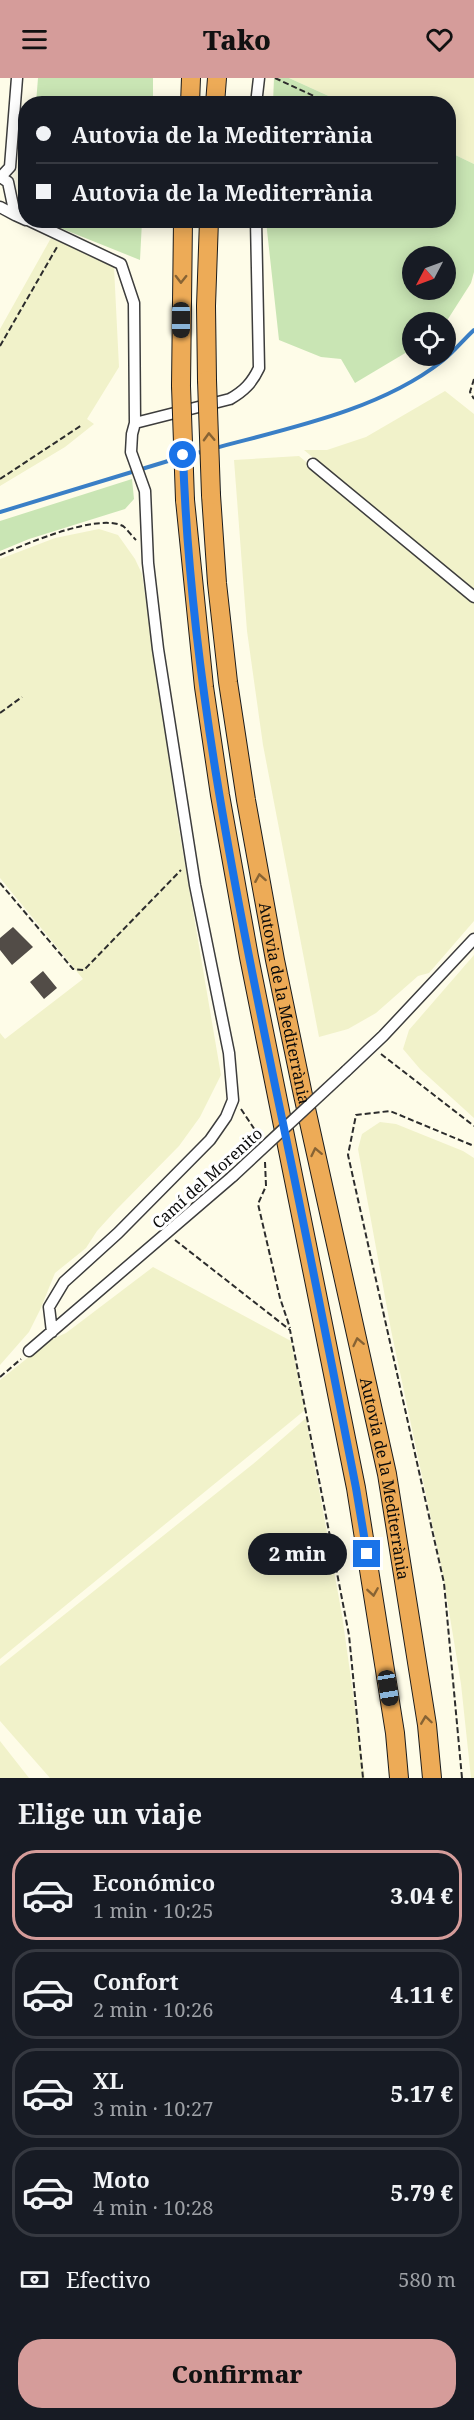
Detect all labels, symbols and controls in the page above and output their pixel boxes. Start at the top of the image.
text: Tako [203,21,271,58]
icon: menu [18,23,51,56]
icon: heart [423,23,456,56]
text: Autovia de la Mediterrània [72,119,373,149]
text: Autovia de la Mediterrània [72,177,373,207]
north arrow [402,246,456,300]
map controls [402,246,456,366]
one-way arrow [175,274,187,283]
car [172,302,190,338]
button: locate [402,312,456,366]
one-way arrow [203,433,216,442]
route start [169,441,196,468]
one-way arrow [254,874,267,884]
street label: Autovia de la Mediterrània [254,901,316,1106]
street label: Camí del Morenito [147,1123,267,1233]
one-way arrow [310,1147,323,1157]
one-way arrow [352,1337,365,1347]
street label: Autovia de la Mediterrània [355,1375,415,1581]
callout: 2 min [247,1533,346,1575]
text: 2 min [269,1540,326,1567]
route end [353,1540,380,1567]
one-way arrow [366,1587,378,1597]
car [376,1669,400,1707]
one-way arrow [421,1715,433,1724]
text: Elige un viaje [18,1795,202,1832]
text: Económico [93,1867,215,1897]
icon: car [21,1868,75,1922]
text: 3.04 € [391,1880,453,1910]
text: 1 min · 10:25 [93,1897,213,1924]
text: Confort [93,1966,179,1996]
icon: car [21,1967,75,2021]
text: 4.11 € [391,1979,453,2009]
text: 2 min · 10:26 [93,1996,213,2023]
text: XL [93,2065,124,2095]
icon: car [21,2066,75,2120]
text: 5.17 € [391,2078,453,2108]
text: 3 min · 10:27 [93,2095,213,2122]
text: Moto [93,2164,150,2194]
icon: car [21,2165,75,2219]
text: 5.79 € [391,2177,453,2207]
text: 4 min · 10:28 [93,2194,213,2221]
icon: cash [18,2263,51,2296]
text: Efectivo [66,2264,151,2294]
text: 580 m [398,2266,456,2293]
button: Confirmar [18,2339,456,2408]

